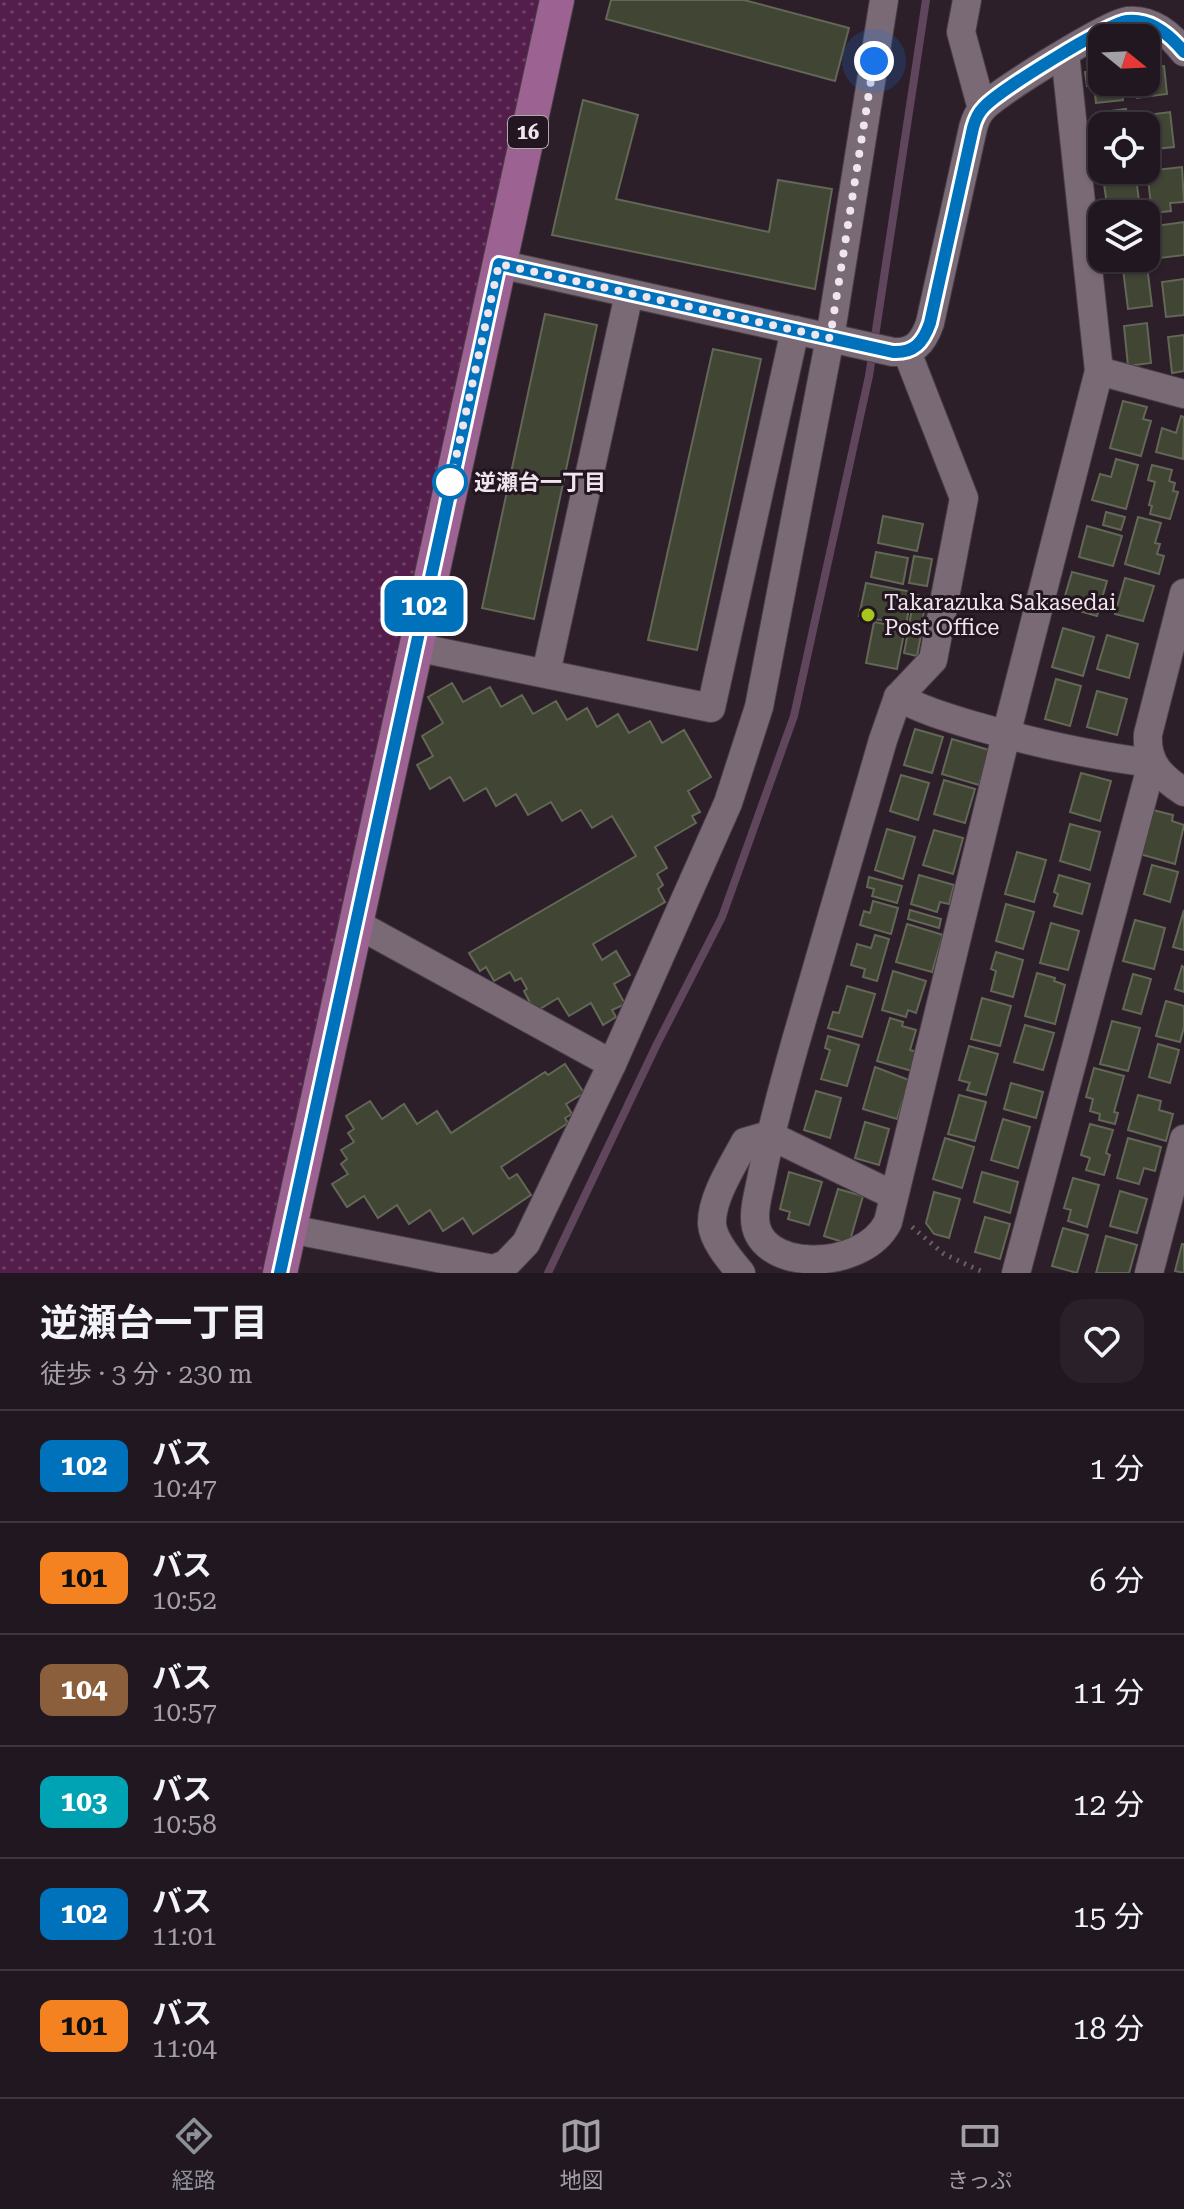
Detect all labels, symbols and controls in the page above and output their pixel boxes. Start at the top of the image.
north arrow [1088,24,1160,96]
map controls [1088,24,1160,272]
your location [854,41,894,81]
button: locate [1088,112,1160,184]
road number: 16 [508,116,548,148]
button: layers [1088,200,1160,272]
marker: 逆瀬台一丁目 [433,465,467,499]
place label: 逆瀬台一丁目 [474,470,606,495]
line badge: 102 [378,580,470,632]
text: 102 [400,589,448,622]
place label: Takarazuka Sakasedai Post Office [884,590,1116,640]
marker: Takarazuka Sakasedai Post Office [859,606,877,624]
button: heart [1060,1299,1144,1383]
text: 逆瀬台一丁目 [40,1301,268,1345]
text: 徒歩 · 3 分 · 230 m [40,1359,253,1389]
text: バス [152,1436,212,1471]
text: 102 [60,1449,108,1482]
text: 1 分 [1090,1451,1144,1486]
text: 10:47 [152,1473,217,1503]
text: バス [152,1548,212,1583]
text: 101 [60,1561,108,1594]
text: 6 分 [1090,1563,1144,1598]
text: 10:52 [152,1585,217,1615]
text: バス [152,1660,212,1695]
text: 104 [60,1673,108,1706]
text: 11 分 [1073,1675,1144,1710]
text: 10:57 [152,1697,217,1727]
text: バス [152,1772,212,1807]
text: 103 [60,1785,108,1818]
text: 12 分 [1073,1787,1144,1822]
text: 10:58 [152,1809,217,1839]
text: バス [152,1884,212,1919]
text: 102 [60,1897,108,1930]
text: 15 分 [1073,1899,1144,1934]
text: 11:01 [152,1921,217,1951]
text: バス [152,1996,212,2031]
text: 101 [60,2009,108,2042]
text: 18 分 [1073,2011,1144,2046]
text: 11:04 [152,2033,217,2063]
tab: 経路 [172,2114,216,2194]
tab: 地図 [559,2114,603,2194]
tab: きっぷ [947,2114,1012,2194]

